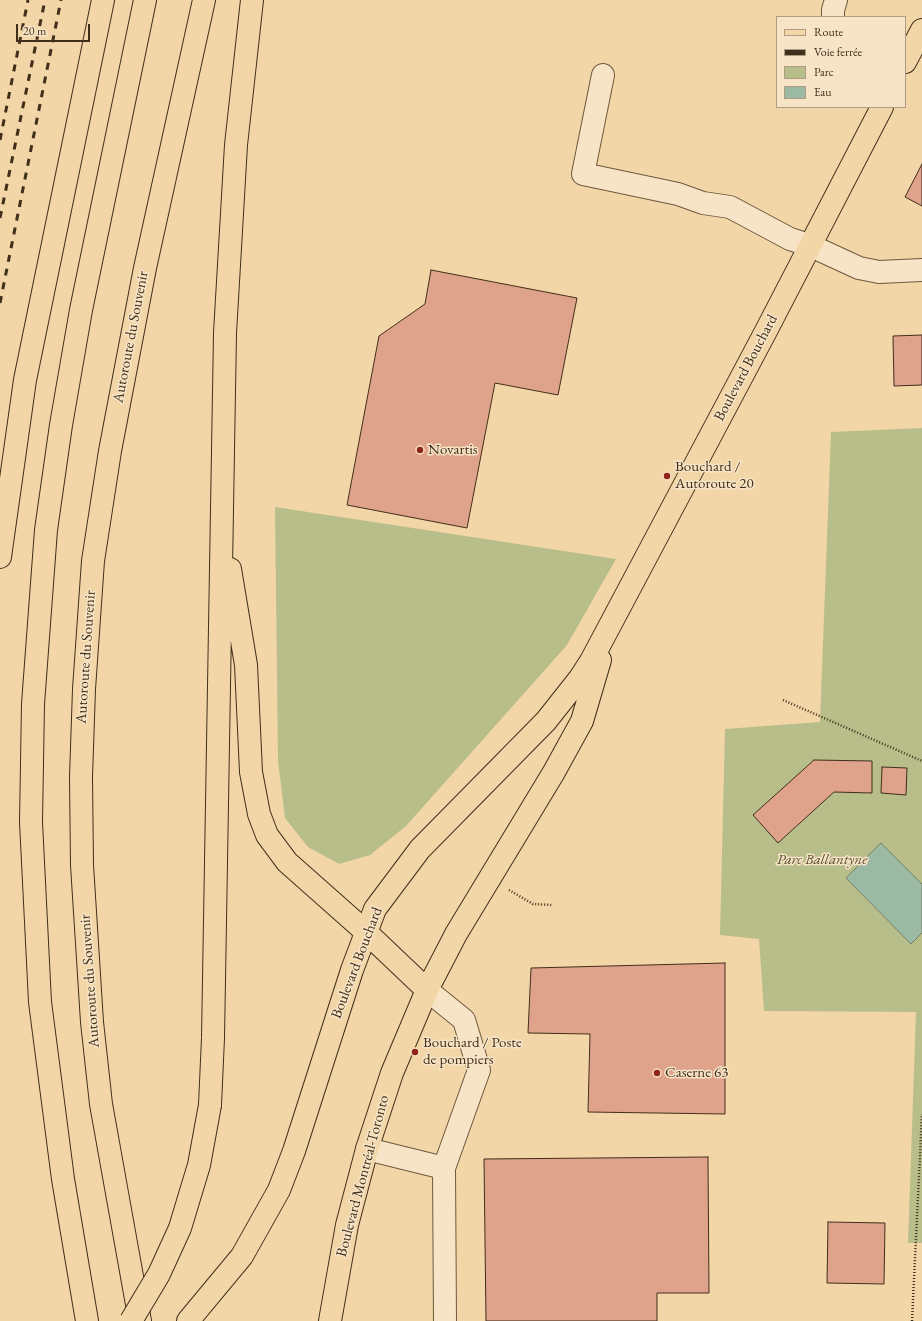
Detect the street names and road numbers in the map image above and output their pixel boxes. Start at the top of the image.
street label: Autoroute du Souvenir [109,270,153,404]
street label: Boulevard Bouchard [710,312,782,424]
street label: Autoroute du Souvenir [72,590,100,724]
street label: Boulevard Bouchard [327,905,387,1021]
street label: Autoroute du Souvenir [76,914,104,1048]
street label: Boulevard Montréal-Toronto [333,1093,393,1259]

